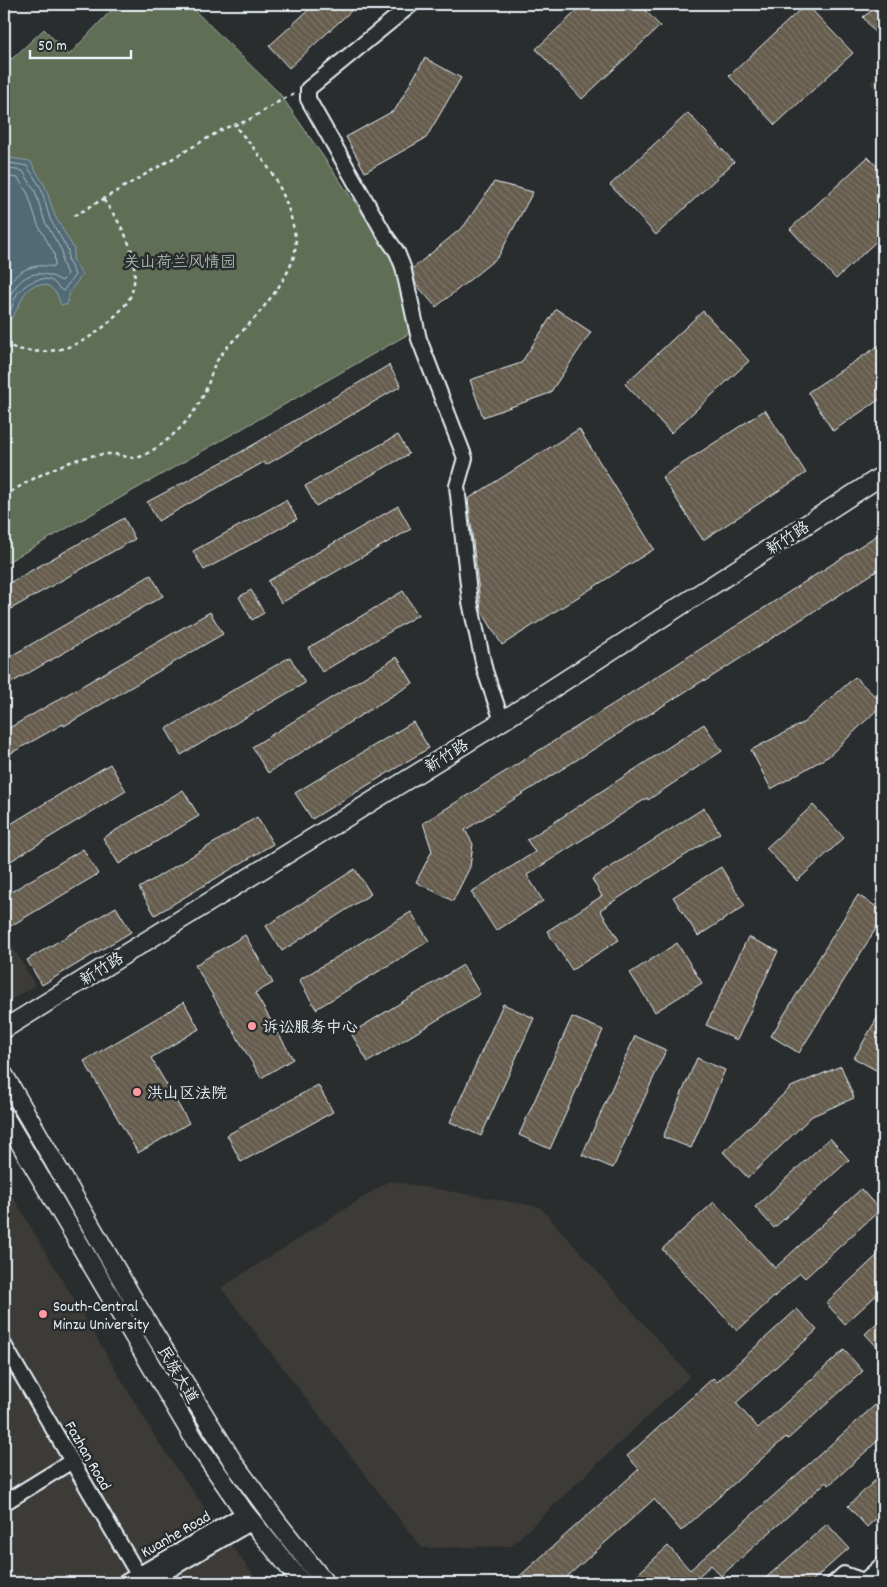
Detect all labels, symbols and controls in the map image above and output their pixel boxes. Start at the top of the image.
scale bar [30,28,131,60]
text: 50 m [38,36,67,58]
park label: 关山荷兰风情园 [124,252,236,275]
street label: 新竹路 [762,516,815,562]
street label: 新竹路 [421,735,474,780]
street label: 新竹路 [76,948,129,993]
place label: 诉讼服务中心 [262,1017,358,1040]
marker: 诉讼服务中心 [246,1020,258,1032]
place label: 洪山区法院 [147,1083,227,1106]
marker: 洪山区法院 [131,1086,143,1098]
place label: South-Central Minzu University [53,1296,150,1337]
marker: South-Central Minzu University [37,1308,49,1320]
street label: 民族大道 [151,1342,203,1409]
street label: Fazhan Road [58,1417,116,1495]
street label: Kuanhe Road [137,1506,215,1564]

